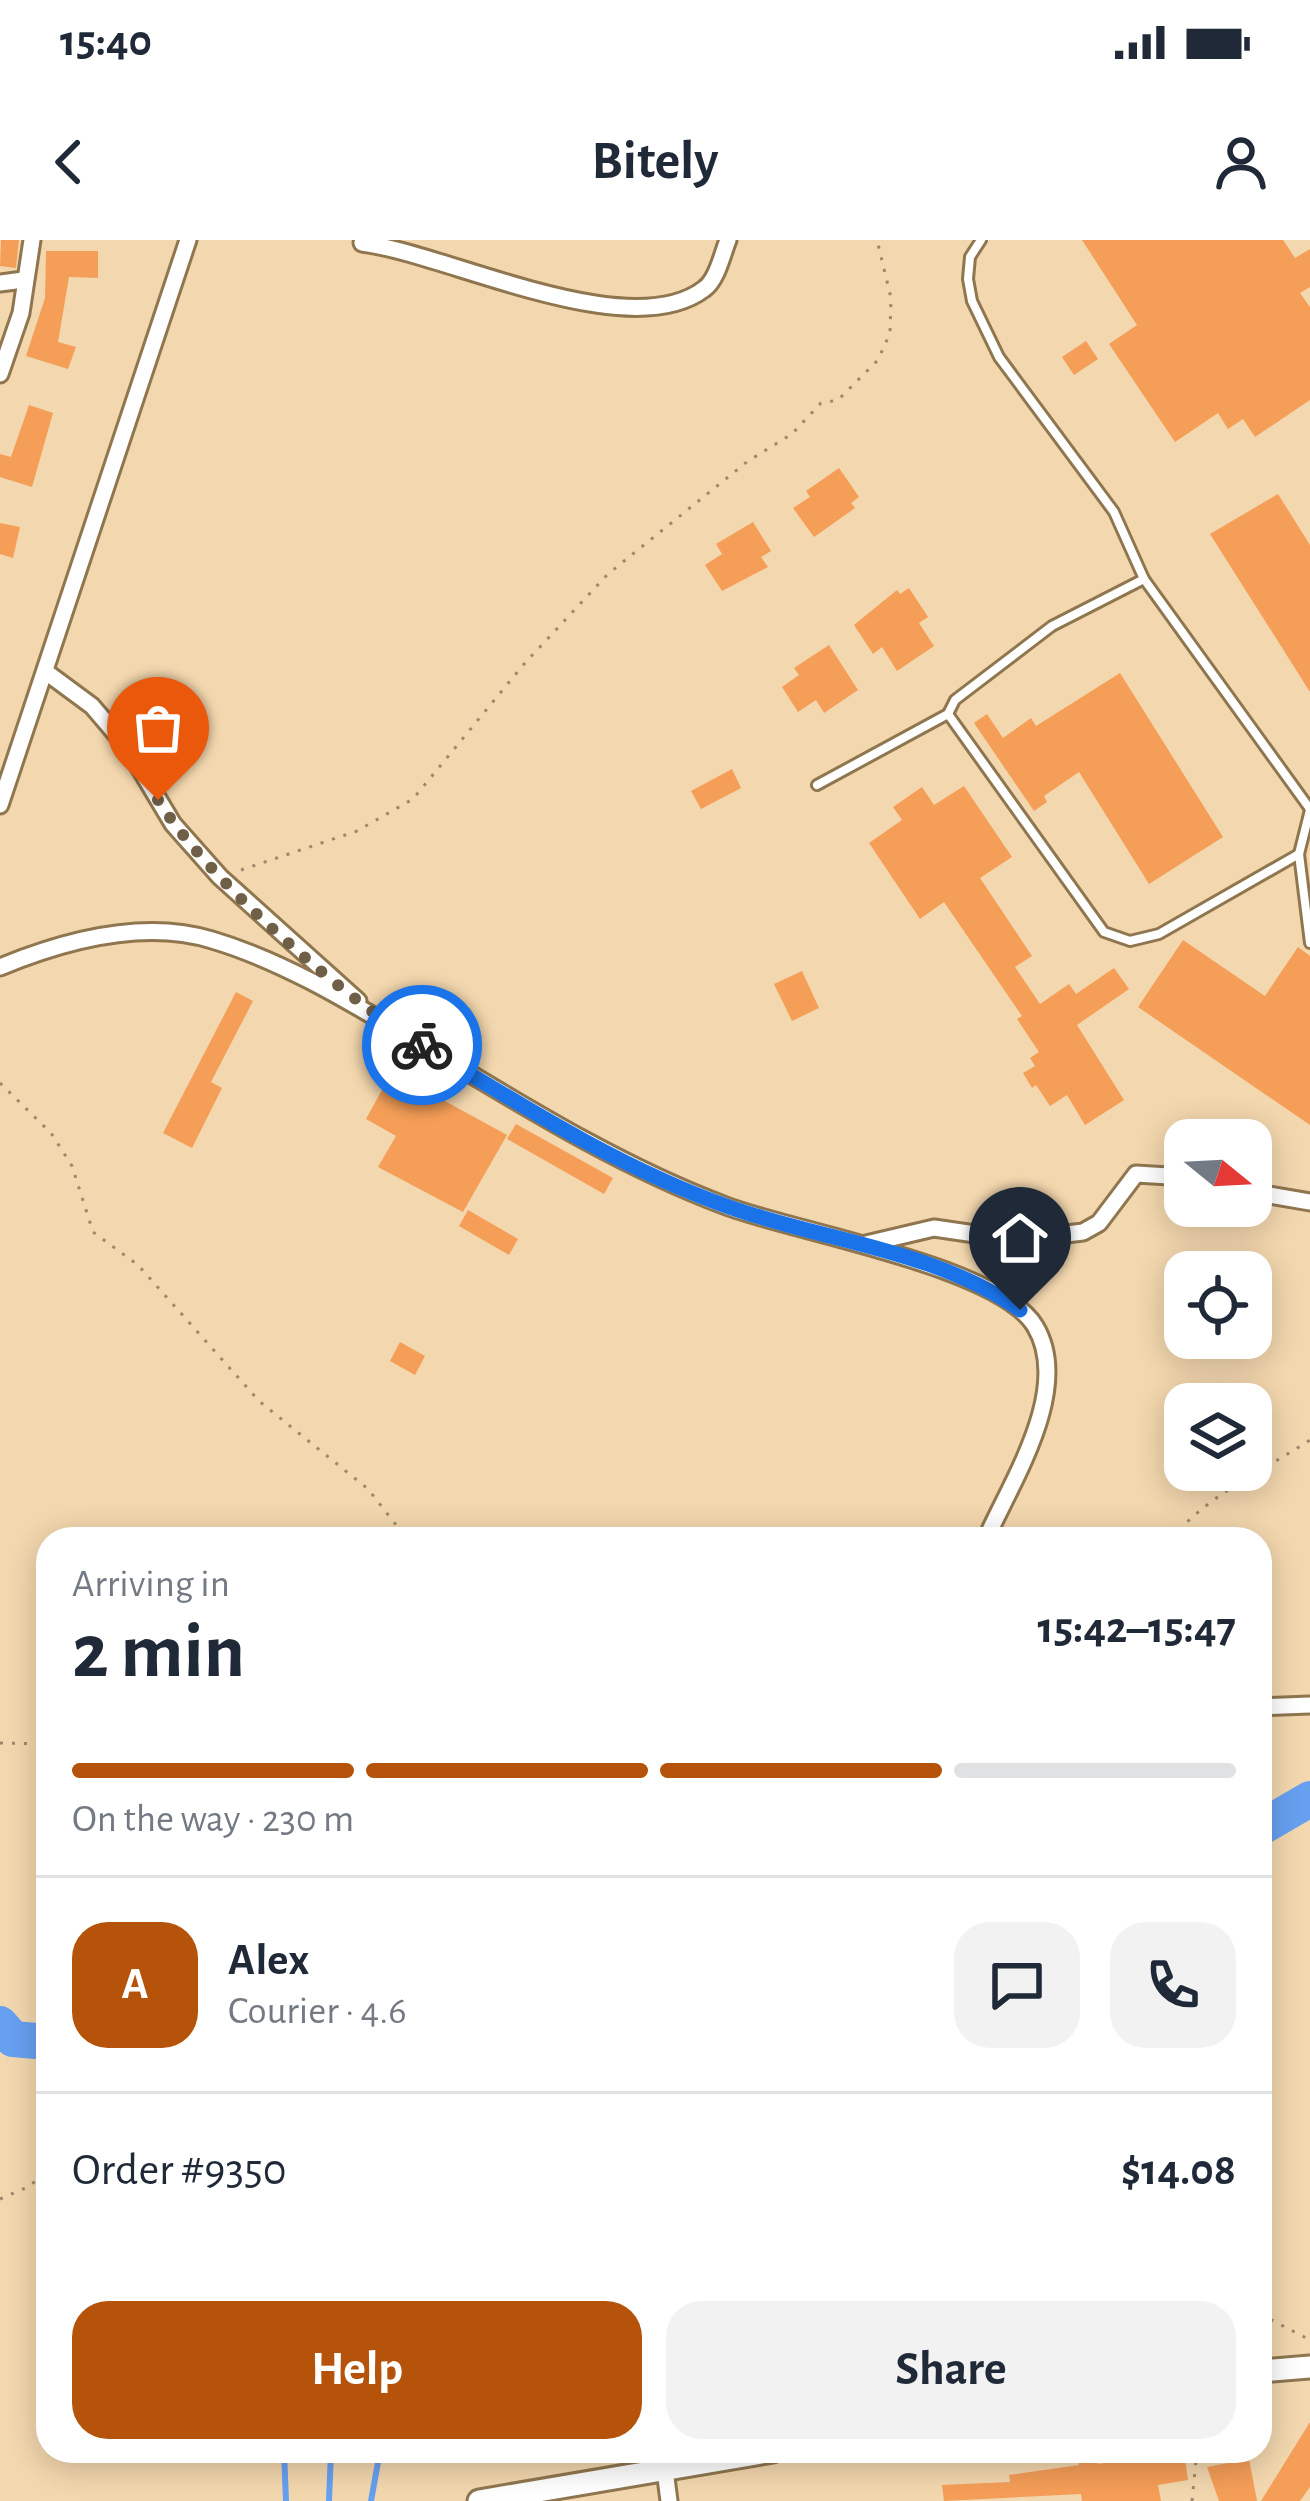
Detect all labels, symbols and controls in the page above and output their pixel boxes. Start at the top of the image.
text: 15:40 [60,19,152,64]
icon: back [36,129,102,195]
icon: person [1208,129,1274,195]
text: Bitely [592,135,718,189]
pin [107,677,209,800]
icon: bag [125,695,191,761]
courier [362,985,482,1105]
icon: bike [389,1012,455,1078]
north arrow [1164,1119,1272,1227]
map controls [1164,1119,1272,1491]
pin [969,1187,1071,1310]
icon: home [987,1205,1053,1271]
button: locate [1164,1251,1272,1359]
button: layers [1164,1383,1272,1491]
text: Arriving in [72,1565,230,1604]
text: 15:42–15:47 [1037,1606,1236,1651]
text: 2 min [72,1614,245,1692]
text: On the way · 230 m [72,1800,354,1839]
button: chat [954,1922,1080,2048]
button: phone [1110,1922,1236,2048]
text: Alex [228,1938,309,1983]
text: A [121,1962,149,2007]
text: Courier · 4.6 [228,1992,407,2031]
text: Order #9350 [72,2148,287,2193]
text: $14.08 [1121,2148,1236,2193]
button: Help [72,2301,642,2439]
button: Share [666,2301,1236,2439]

